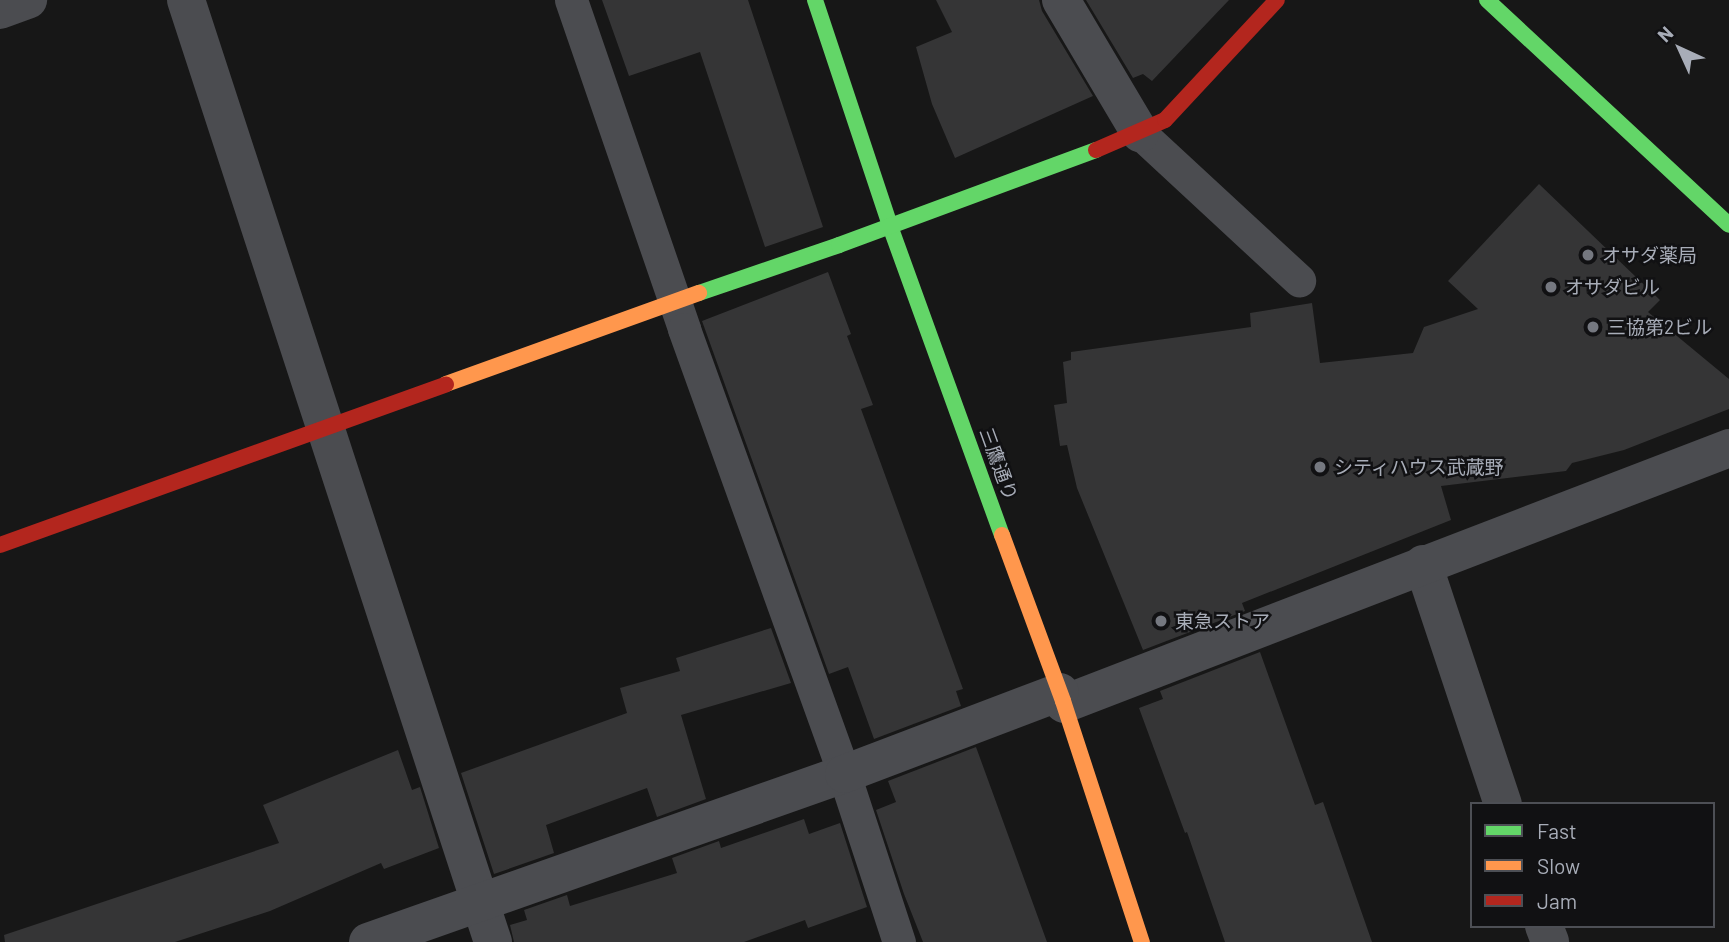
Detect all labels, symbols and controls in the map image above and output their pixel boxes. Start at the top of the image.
north arrow [1645,14,1715,84]
text: N [1652,21,1677,46]
place label: オサダ薬局 [1602,244,1697,266]
marker: オサダ薬局 [1580,247,1596,263]
place label: オサダビル [1565,276,1660,298]
marker: オサダビル [1543,279,1559,295]
place label: 三協第2ビル [1607,316,1712,338]
marker: 三協第2ビル [1585,319,1601,335]
street label: 三鷹通り [975,424,1023,504]
place label: シティハウス武蔵野 [1334,456,1505,478]
marker: シティハウス武蔵野 [1312,459,1328,475]
place label: 東急ストア [1175,610,1270,632]
marker: 東急ストア [1153,613,1169,629]
legend [1470,802,1715,928]
text: Fast [1537,818,1577,843]
text: Slow [1537,853,1580,878]
text: Jam [1537,888,1577,913]

